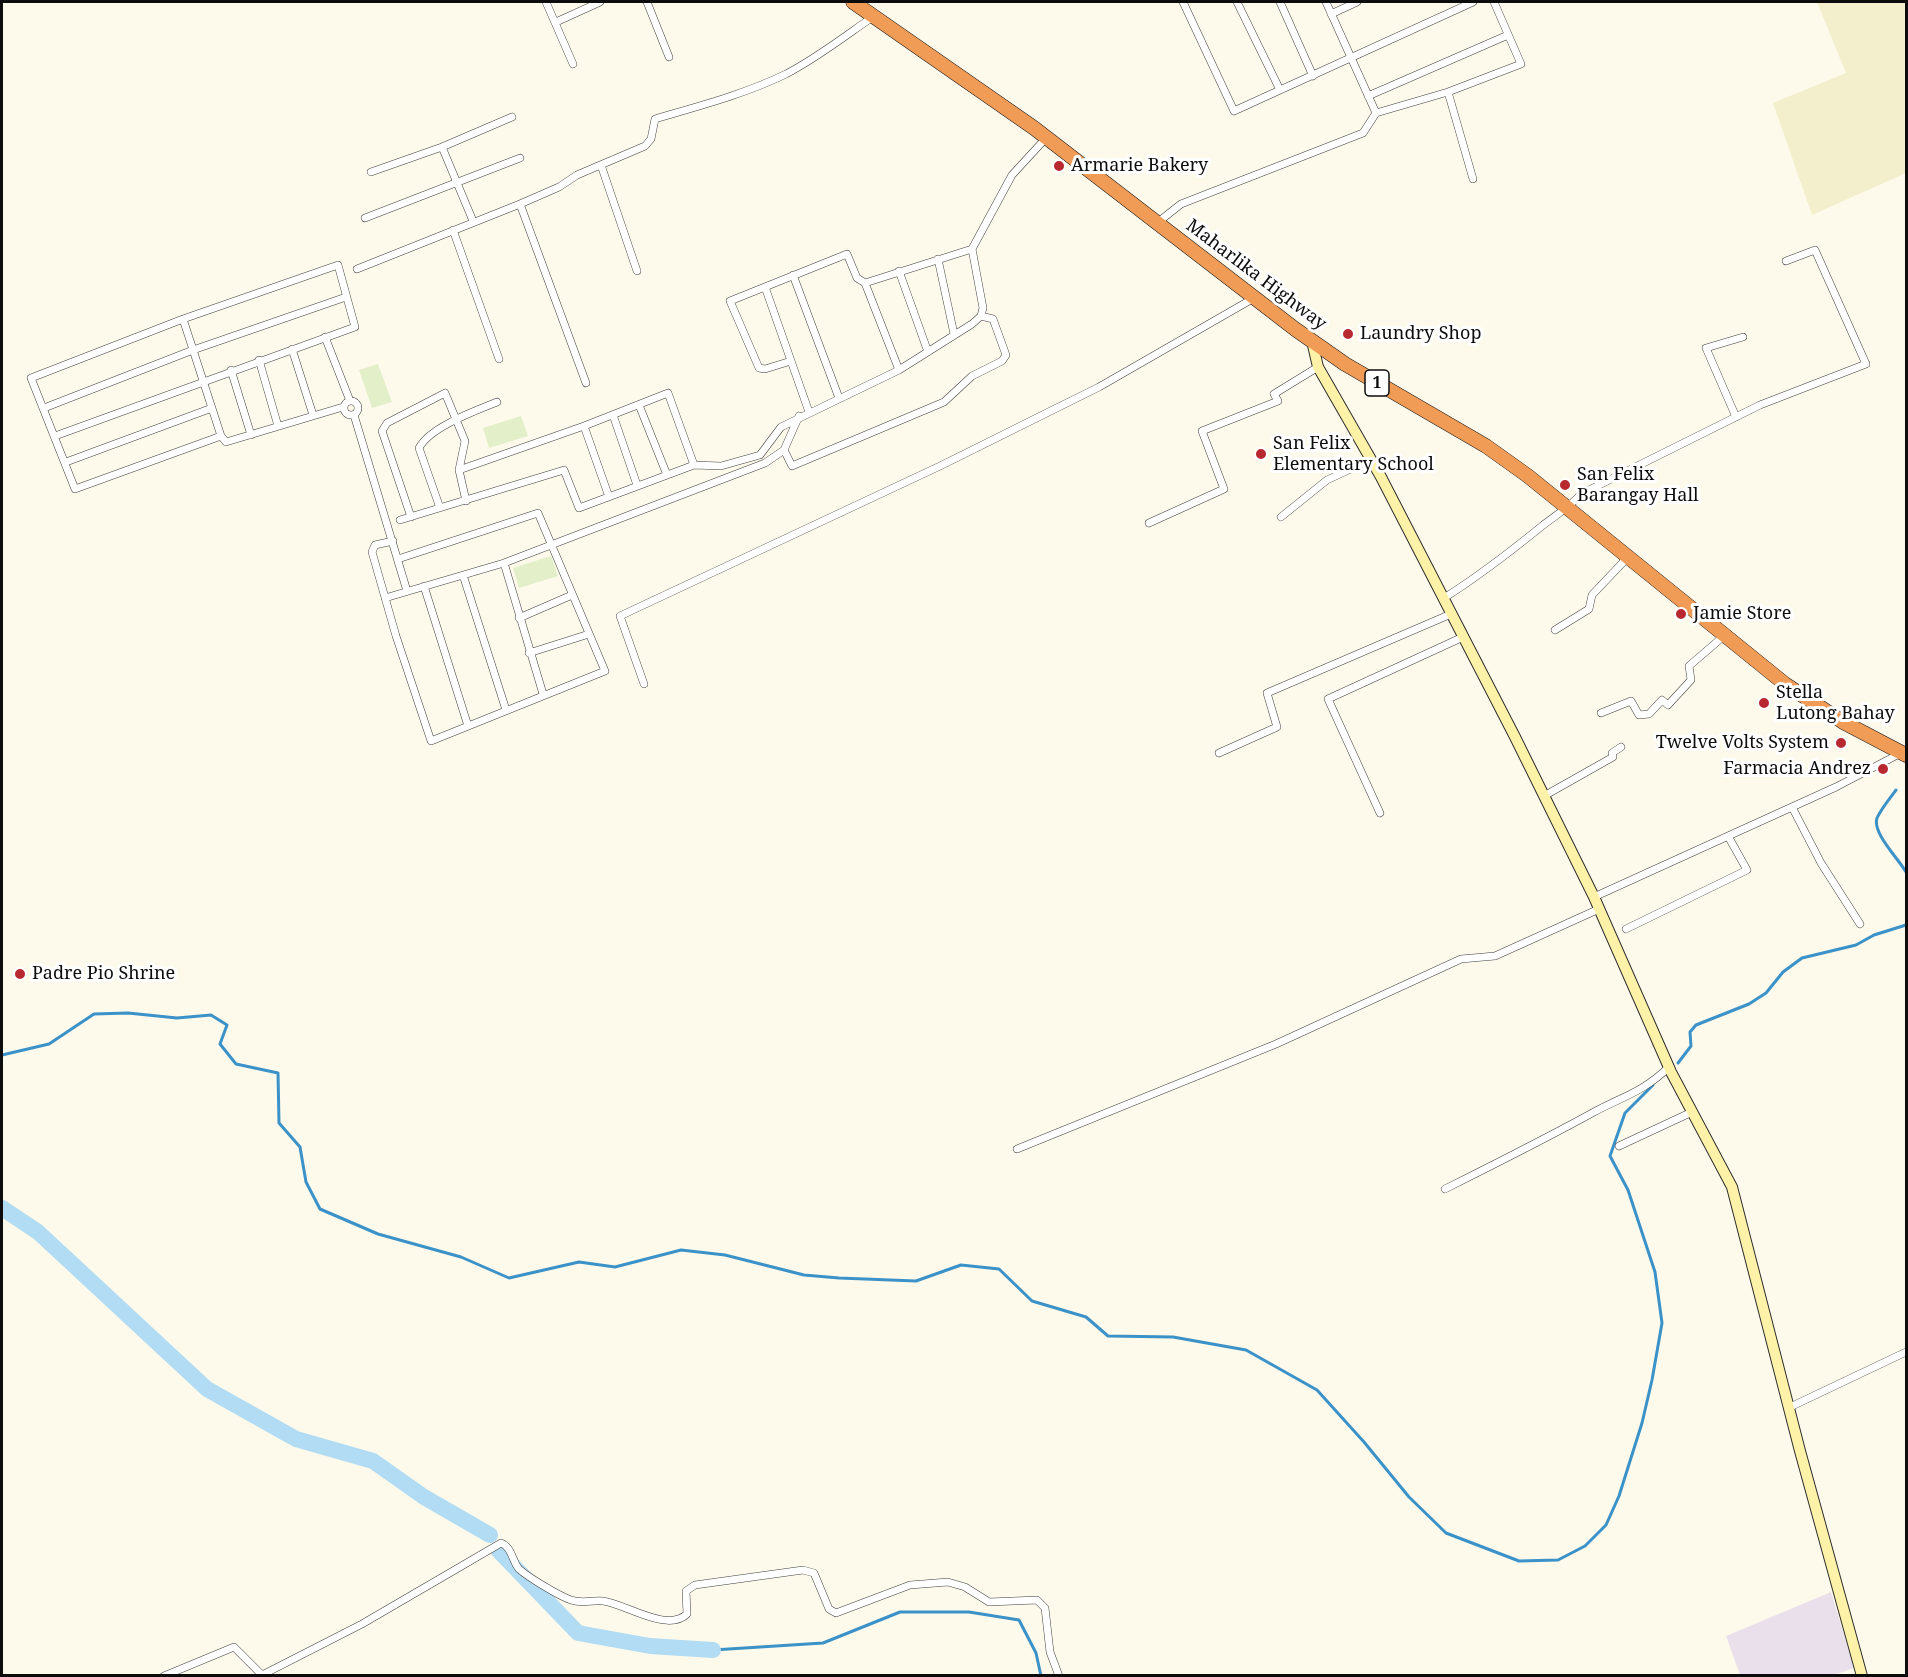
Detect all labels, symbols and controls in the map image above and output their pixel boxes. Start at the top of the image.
place label: Armarie Bakery [1071,155,1208,177]
marker: Armarie Bakery [1052,159,1066,173]
street label: Maharlika Highway [1181,215,1331,335]
place label: Laundry Shop [1360,323,1481,345]
marker: Laundry Shop [1341,327,1355,341]
road number: 1 [1365,370,1389,396]
place label: San Felix Elementary School [1273,433,1434,476]
marker: San Felix Elementary School [1254,447,1268,461]
place label: San Felix Barangay Hall [1577,464,1699,506]
marker: San Felix Barangay Hall [1558,478,1572,492]
place label: Jamie Store [1693,603,1791,625]
marker: Jamie Store [1674,607,1688,621]
place label: Stella Lutong Bahay [1776,682,1895,724]
marker: Stella Lutong Bahay [1757,696,1771,710]
place label: Twelve Volts System [1656,732,1829,754]
marker: Twelve Volts System [1834,736,1848,750]
place label: Farmacia Andrez [1723,758,1871,780]
marker: Farmacia Andrez [1876,762,1890,776]
place label: Padre Pio Shrine [32,963,175,985]
marker: Padre Pio Shrine [13,967,27,981]

